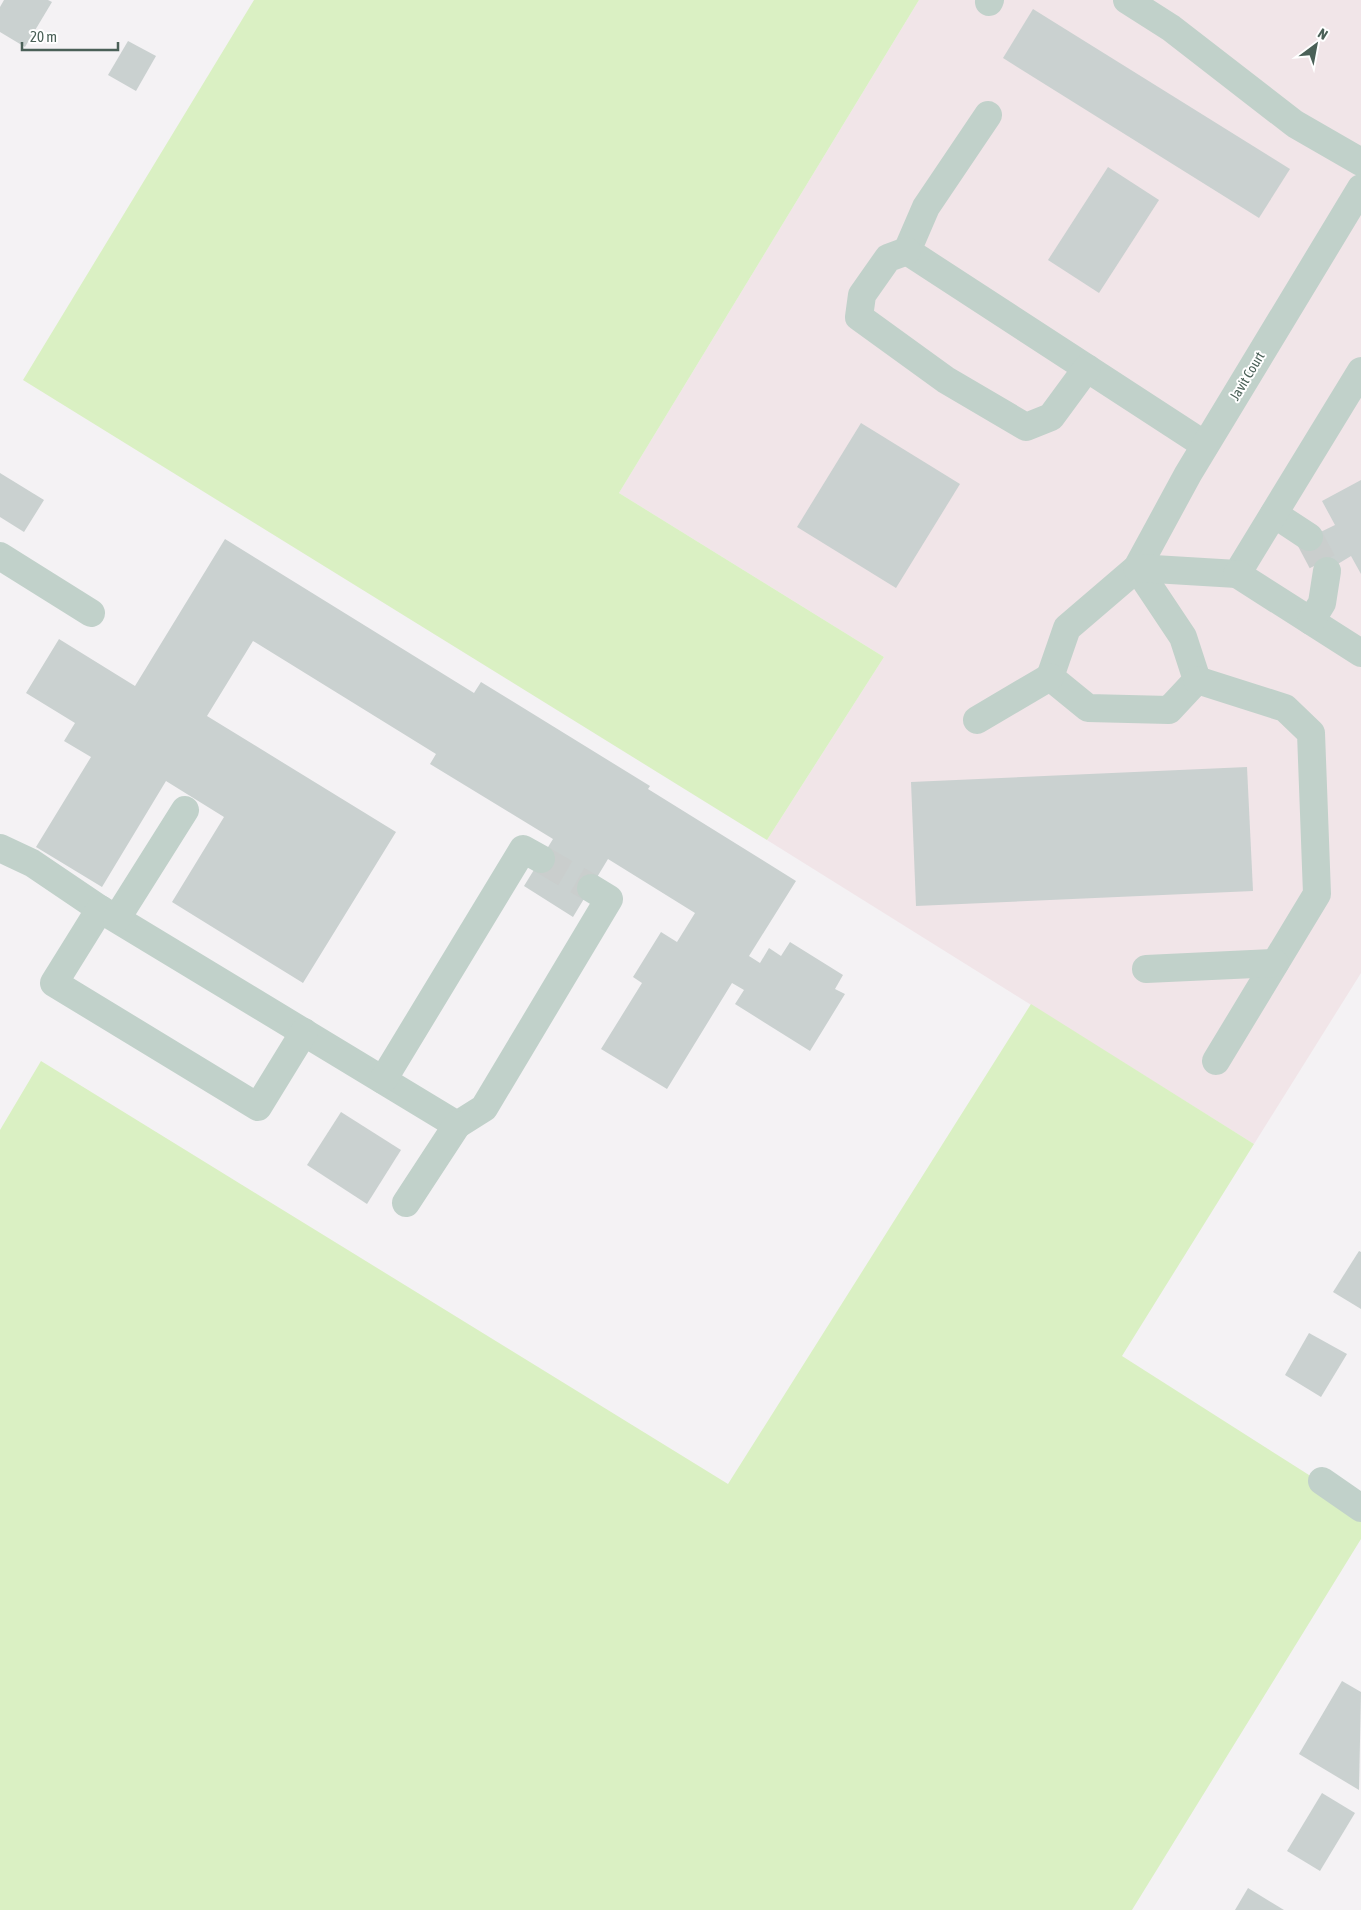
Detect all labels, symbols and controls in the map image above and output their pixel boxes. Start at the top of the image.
scale bar [22,20,119,52]
north arrow [1291,20,1341,70]
text: N [1315,25,1331,43]
text: 20 m [30,28,57,45]
street label: Javit Court [1226,349,1268,403]

